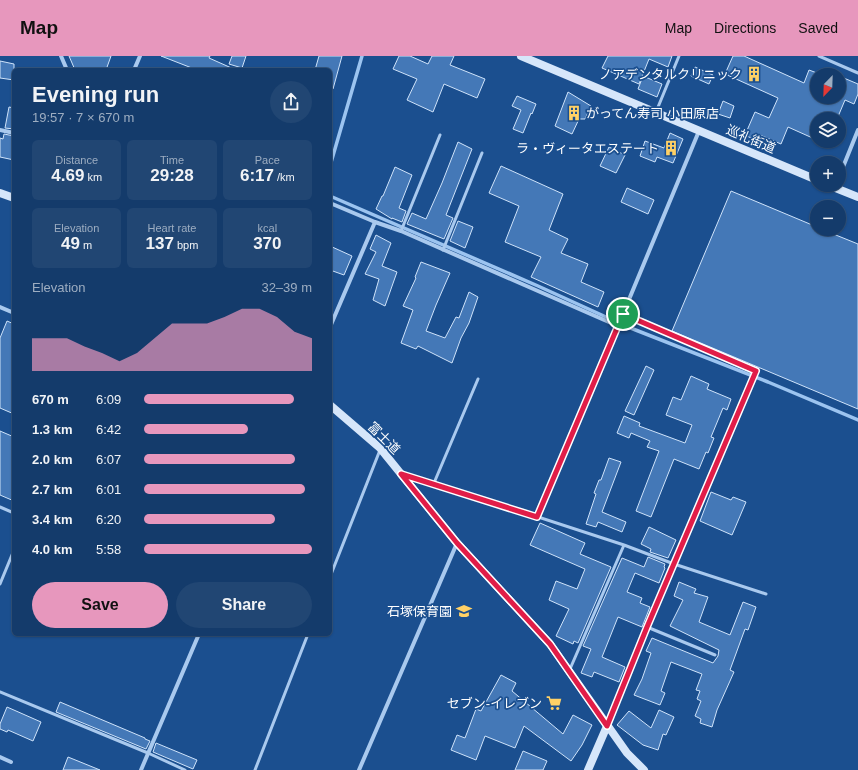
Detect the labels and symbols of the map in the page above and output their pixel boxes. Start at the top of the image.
building icon: ノアデンタルクリニック [745,65,763,83]
place label: ノアデンタルクリニック [599,67,742,82]
north arrow [810,68,846,104]
building icon: がってん寿司 小田原店 [565,104,583,122]
place label: がってん寿司 小田原店 [586,106,719,121]
street label: 巡礼街道 [724,122,778,156]
building icon: ラ・ヴィータエステート [662,139,680,157]
place label: ラ・ヴィータエステート [516,141,659,156]
pin [606,297,640,331]
street label: 富士道 [365,419,403,457]
school or university icon: 石塚保育園 [455,602,473,620]
place label: 石塚保育園 [387,604,452,619]
supermarket icon: セブン-イレブン [545,694,563,712]
place label: セブン-イレブン [447,696,542,711]

